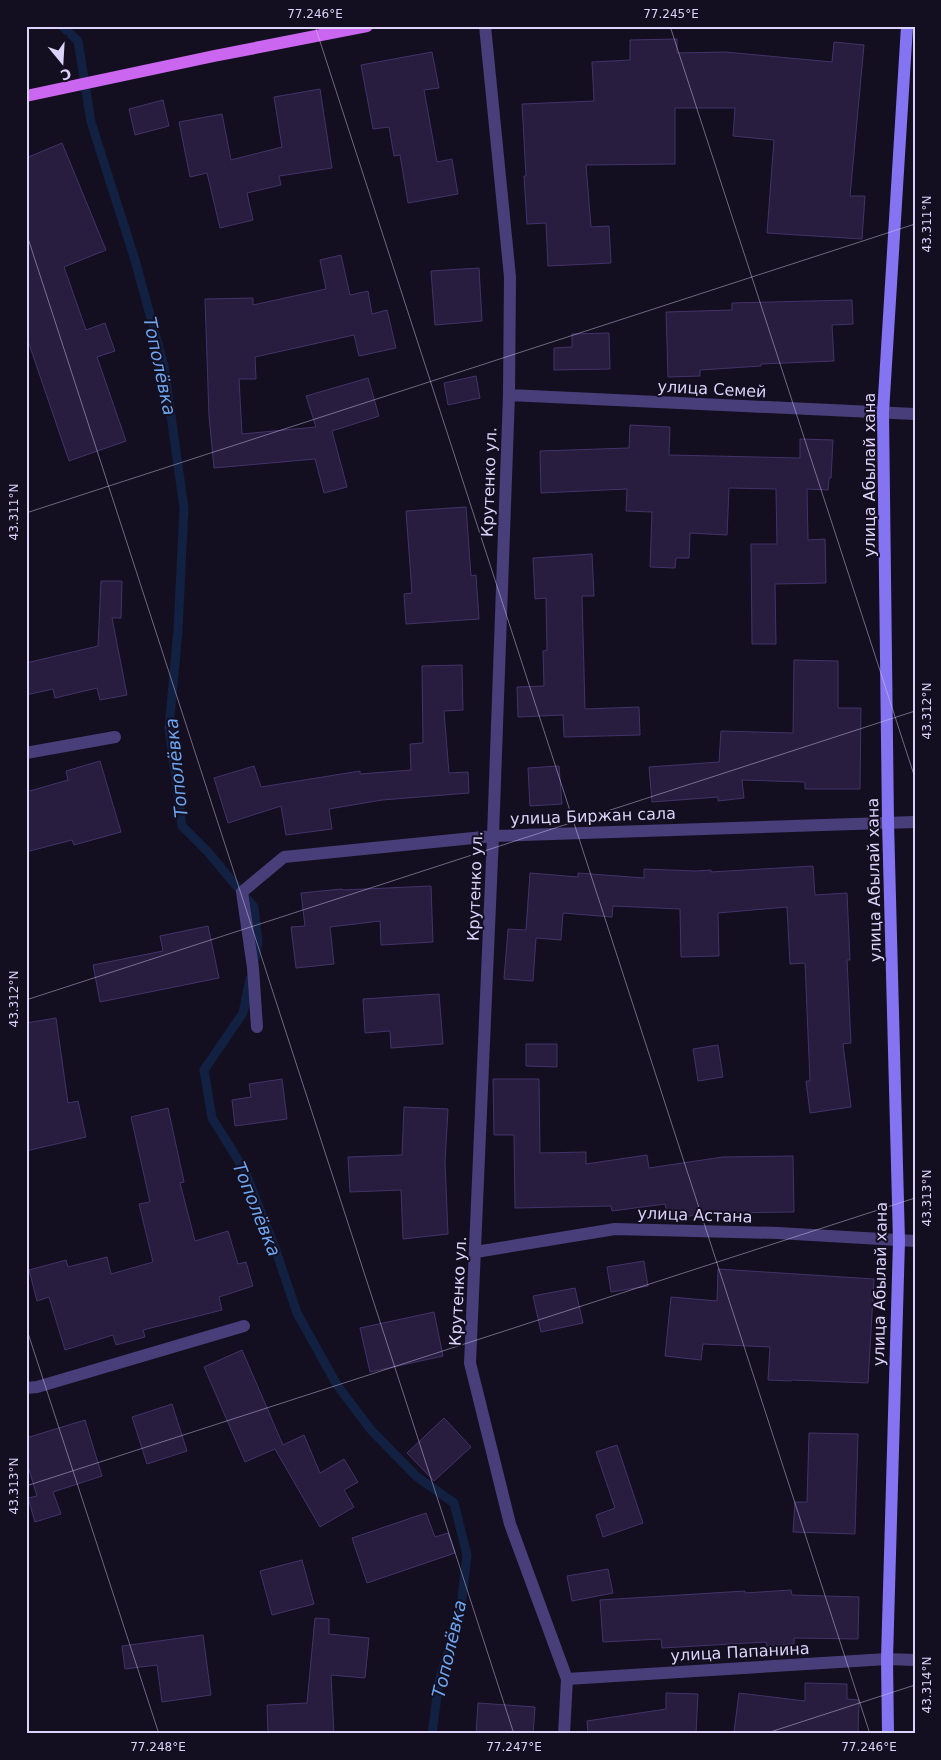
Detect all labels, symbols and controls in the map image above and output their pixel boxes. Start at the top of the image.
text: 77.246°E [287,7,343,21]
text: 77.245°E [643,7,699,21]
north arrow [38,38,88,88]
text: С [59,65,73,84]
text: 43.311°N [920,196,934,252]
water label: Тополёвка [139,315,181,417]
street label: улица Семей [657,377,767,401]
street label: улица Абылай хана [860,393,879,557]
street label: Крутенко ул. [478,427,500,537]
text: 43.311°N [7,484,21,540]
text: 43.312°N [920,683,934,739]
water label: Тополёвка [160,717,192,819]
street label: улица Абылай хана [863,798,885,962]
street label: улица Биржан сала [510,804,676,828]
street label: Крутенко ул. [464,831,486,941]
text: 43.312°N [7,971,21,1027]
water label: Тополёвка [229,1159,285,1259]
text: 43.313°N [920,1170,934,1226]
street label: улица Абылай хана [869,1202,891,1366]
street label: улица Астана [637,1203,753,1227]
street label: Крутенко ул. [446,1236,470,1346]
text: 43.313°N [7,1458,21,1514]
water label: Тополёвка [428,1598,470,1700]
street label: улица Папанина [670,1639,810,1665]
text: 43.314°N [920,1657,934,1713]
text: 77.248°E [130,1740,186,1754]
text: 77.247°E [486,1740,542,1754]
text: 77.246°E [841,1740,897,1754]

